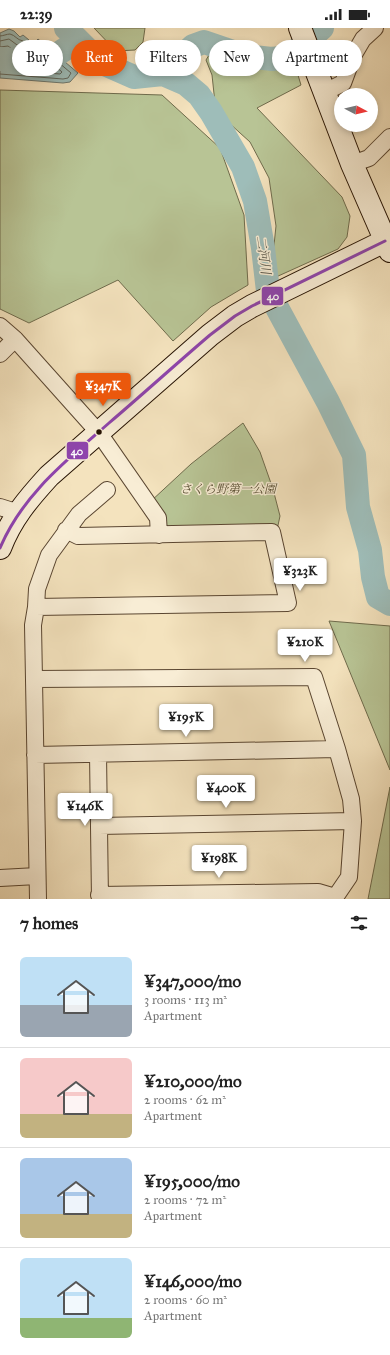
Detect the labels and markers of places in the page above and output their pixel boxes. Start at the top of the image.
pin: ¥347K [75,373,131,407]
unlabelled marker [94,427,104,437]
pin: ¥323K [272,558,328,592]
pin: ¥210K [277,629,333,663]
pin: ¥195K [158,704,214,738]
pin: ¥400K [198,775,254,809]
pin: ¥146K [57,793,113,827]
pin: ¥198K [191,845,247,879]

